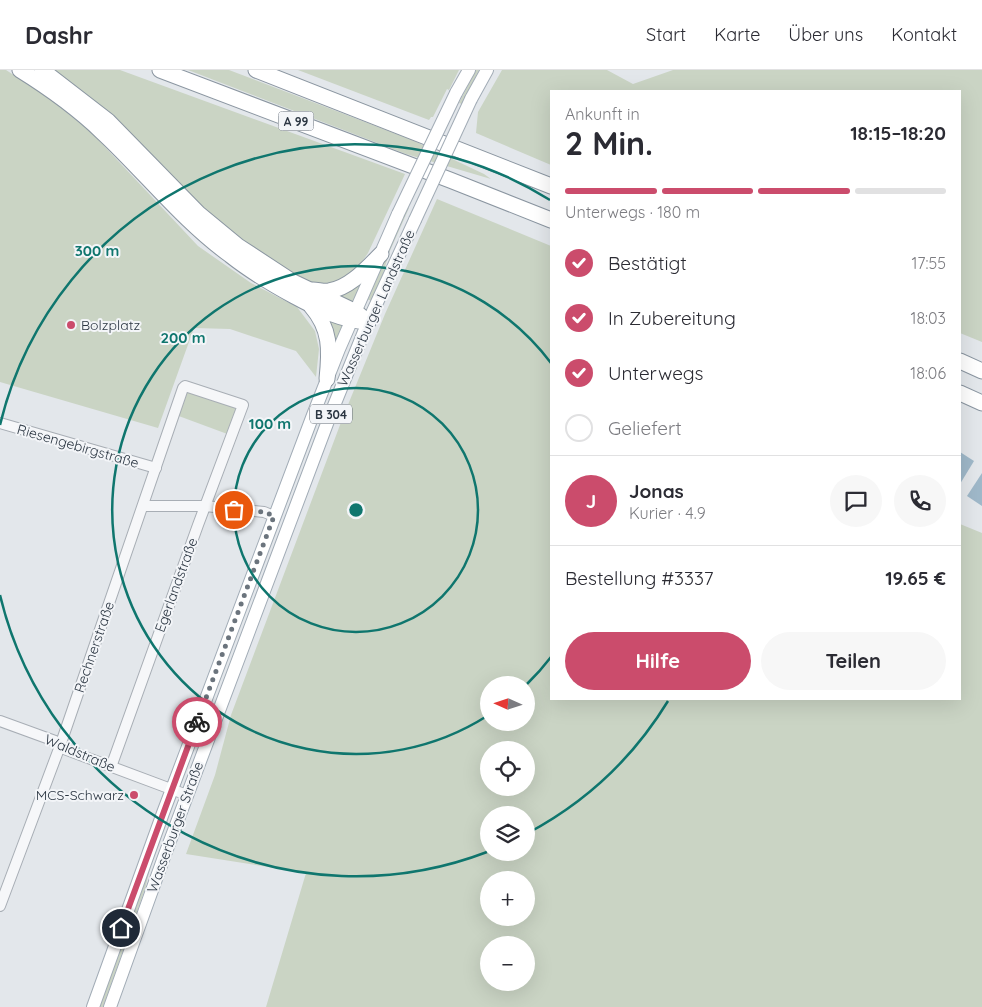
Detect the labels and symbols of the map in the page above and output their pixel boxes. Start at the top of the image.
road number: A 99 [278,111,314,130]
street label: Wasserburger Landstraße [333,227,419,389]
text: 300 m [75,241,119,260]
place label: Bolzplatz [81,316,140,334]
marker: Bolzplatz [65,319,77,331]
text: 200 m [161,328,206,347]
road number: B 304 [310,404,352,424]
text: 100 m [249,414,291,433]
street label: Riesengebirgstraße [15,420,141,472]
pin [213,489,255,531]
centre of rings [347,501,365,519]
street label: Egerlandstraße [151,535,201,635]
street label: Rechnerstraße [70,599,118,695]
north arrow [480,676,535,731]
courier [172,697,222,747]
street label: Waldstraße [42,730,118,776]
street label: Wasserburger Straße [143,759,207,895]
place label: MCS-Schwarz [36,786,124,804]
marker: MCS-Schwarz [128,789,140,801]
pin [100,907,142,949]

